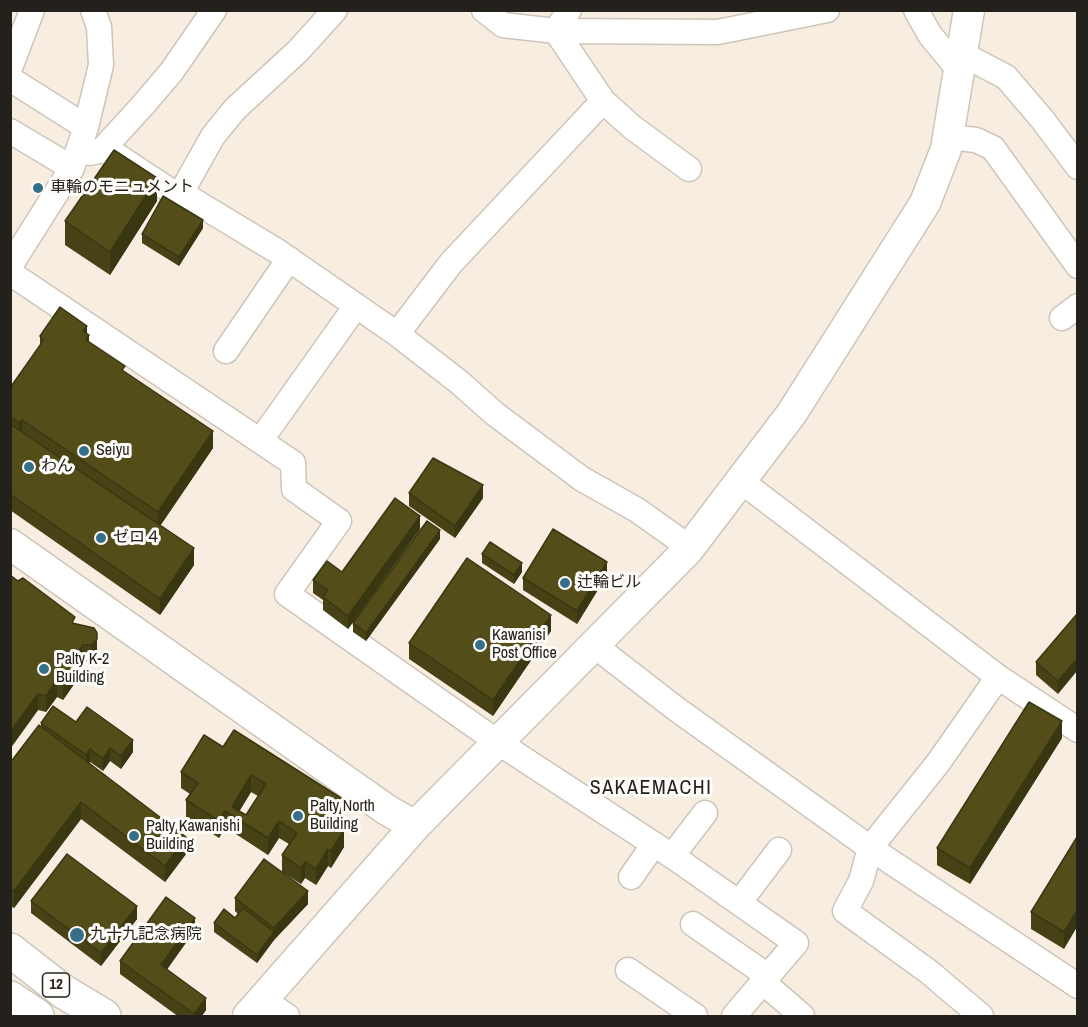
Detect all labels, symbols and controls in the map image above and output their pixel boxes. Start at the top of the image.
place label: 車輪のモニュメント [50,178,194,198]
marker: 車輪のモニュメント [31,181,45,195]
place label: Seiyu [96,441,130,461]
marker: Seiyu [77,444,91,458]
place label: わん [41,457,73,477]
marker: わん [22,460,36,474]
place label: ゼロ４ [113,528,161,548]
marker: ゼロ４ [94,531,108,545]
place label: 辻輪ビル [577,573,641,593]
marker: 辻輪ビル [558,576,572,590]
place label: Kawanisi Post Office [492,626,557,664]
marker: Kawanisi Post Office [473,638,487,652]
place label: Palty K-2 Building [56,650,109,688]
marker: Palty K-2 Building [37,662,51,676]
district label: SAKAEMACHI [590,777,712,801]
place label: Palty North Building [310,797,375,835]
marker: Palty North Building [291,809,305,823]
place label: Palty Kawanishi Building [146,817,240,855]
marker: Palty Kawanishi Building [127,829,141,843]
place label: 九十九記念病院 [90,925,202,945]
marker: 九十九記念病院 [68,926,86,944]
road number: 12 [42,973,70,997]

